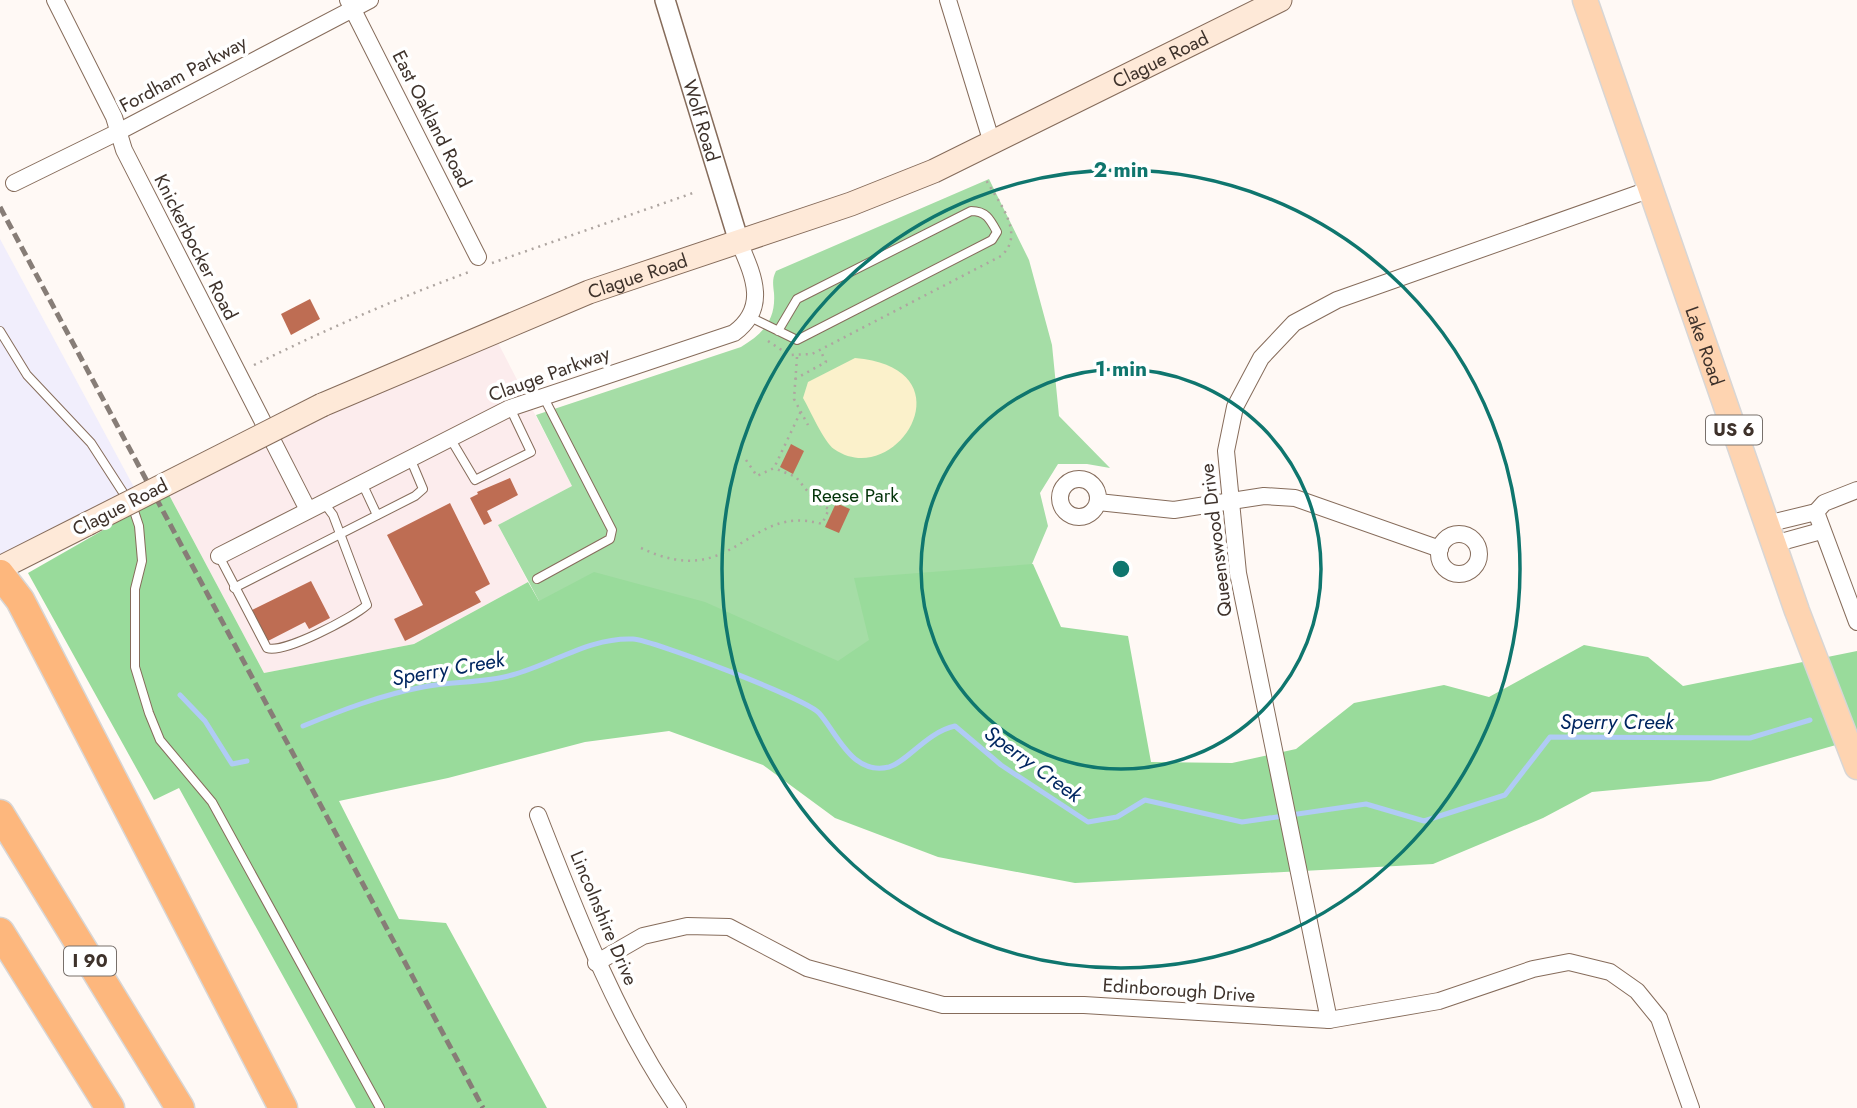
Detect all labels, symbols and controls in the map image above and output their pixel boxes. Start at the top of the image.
street label: Clague Road [1108,24,1213,94]
street label: Fordham Parkway [115,29,252,119]
street label: East Oakland Road [386,46,478,192]
street label: Wolf Road [677,76,727,165]
text: 2 min [1093,155,1149,185]
street label: Knickerbocker Road [148,169,244,325]
street label: Clague Road [584,246,691,305]
street label: Lake Road [1679,302,1731,389]
street label: Clauge Parkway [485,339,614,408]
text: 1 min [1095,354,1147,384]
road number: US 6 [1706,416,1762,444]
street label: Queenswood Drive [1193,462,1239,618]
street label: Clague Road [68,471,172,543]
park label: Reese Park [811,482,899,509]
centre of rings [1109,557,1133,581]
water label: Sperry Creek [389,644,508,694]
water label: Sperry Creek [1560,707,1675,737]
water label: Sperry Creek [978,718,1089,810]
street label: Lincolnshire Drive [563,847,645,990]
road number: I 90 [64,946,116,976]
street label: Edinborough Drive [1102,971,1256,1009]

